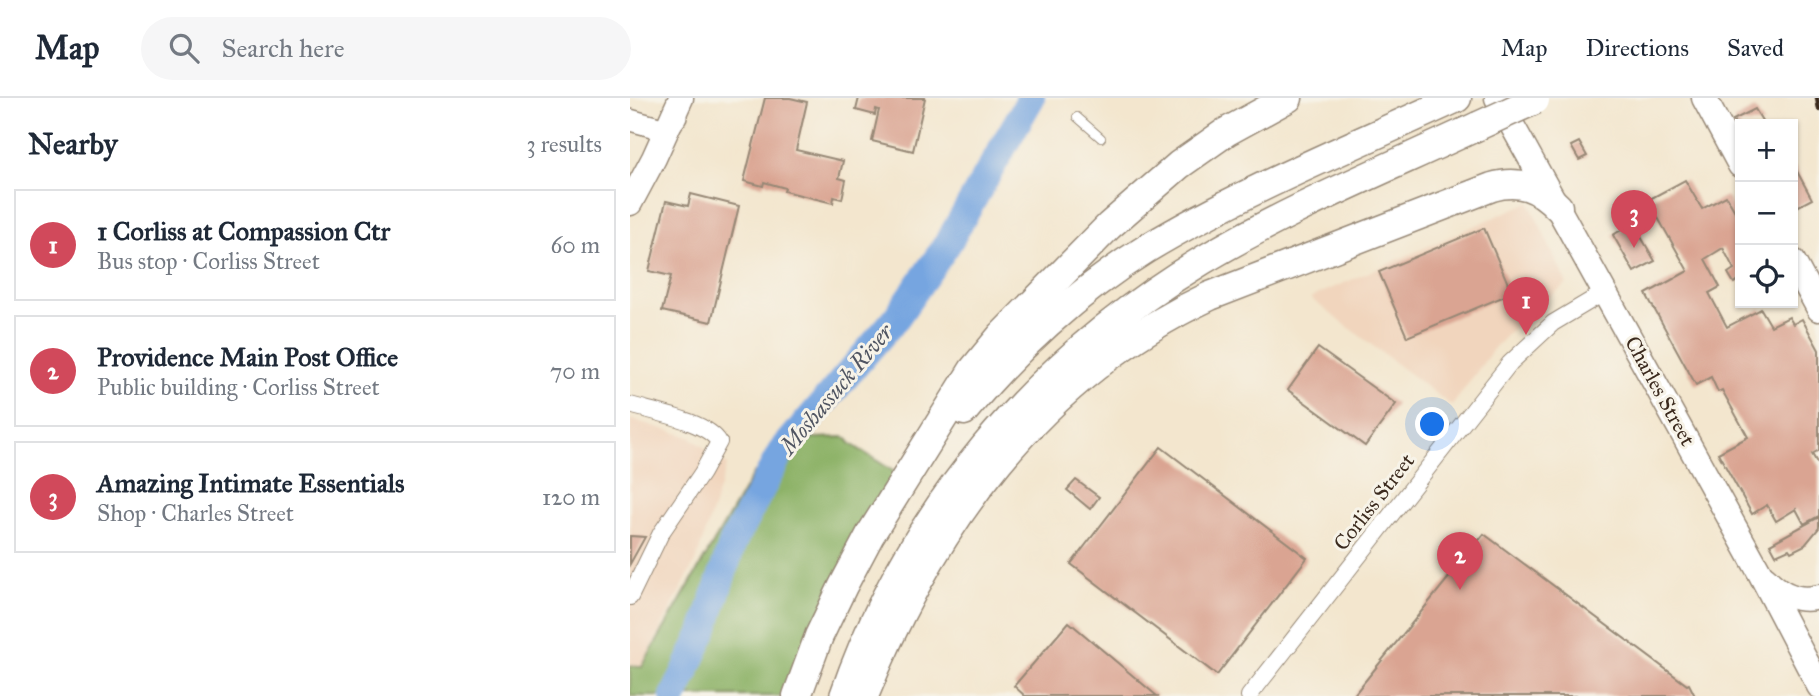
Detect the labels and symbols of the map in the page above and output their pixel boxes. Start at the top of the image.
pin: 3 [1611,190,1657,248]
pin: 1 [1503,277,1549,335]
water label: Moshassuck River [772,317,899,461]
street label: Charles Street [1619,332,1701,451]
your location [1415,407,1449,441]
street label: Corliss Street [1328,448,1420,556]
pin: 2 [1437,532,1483,590]

